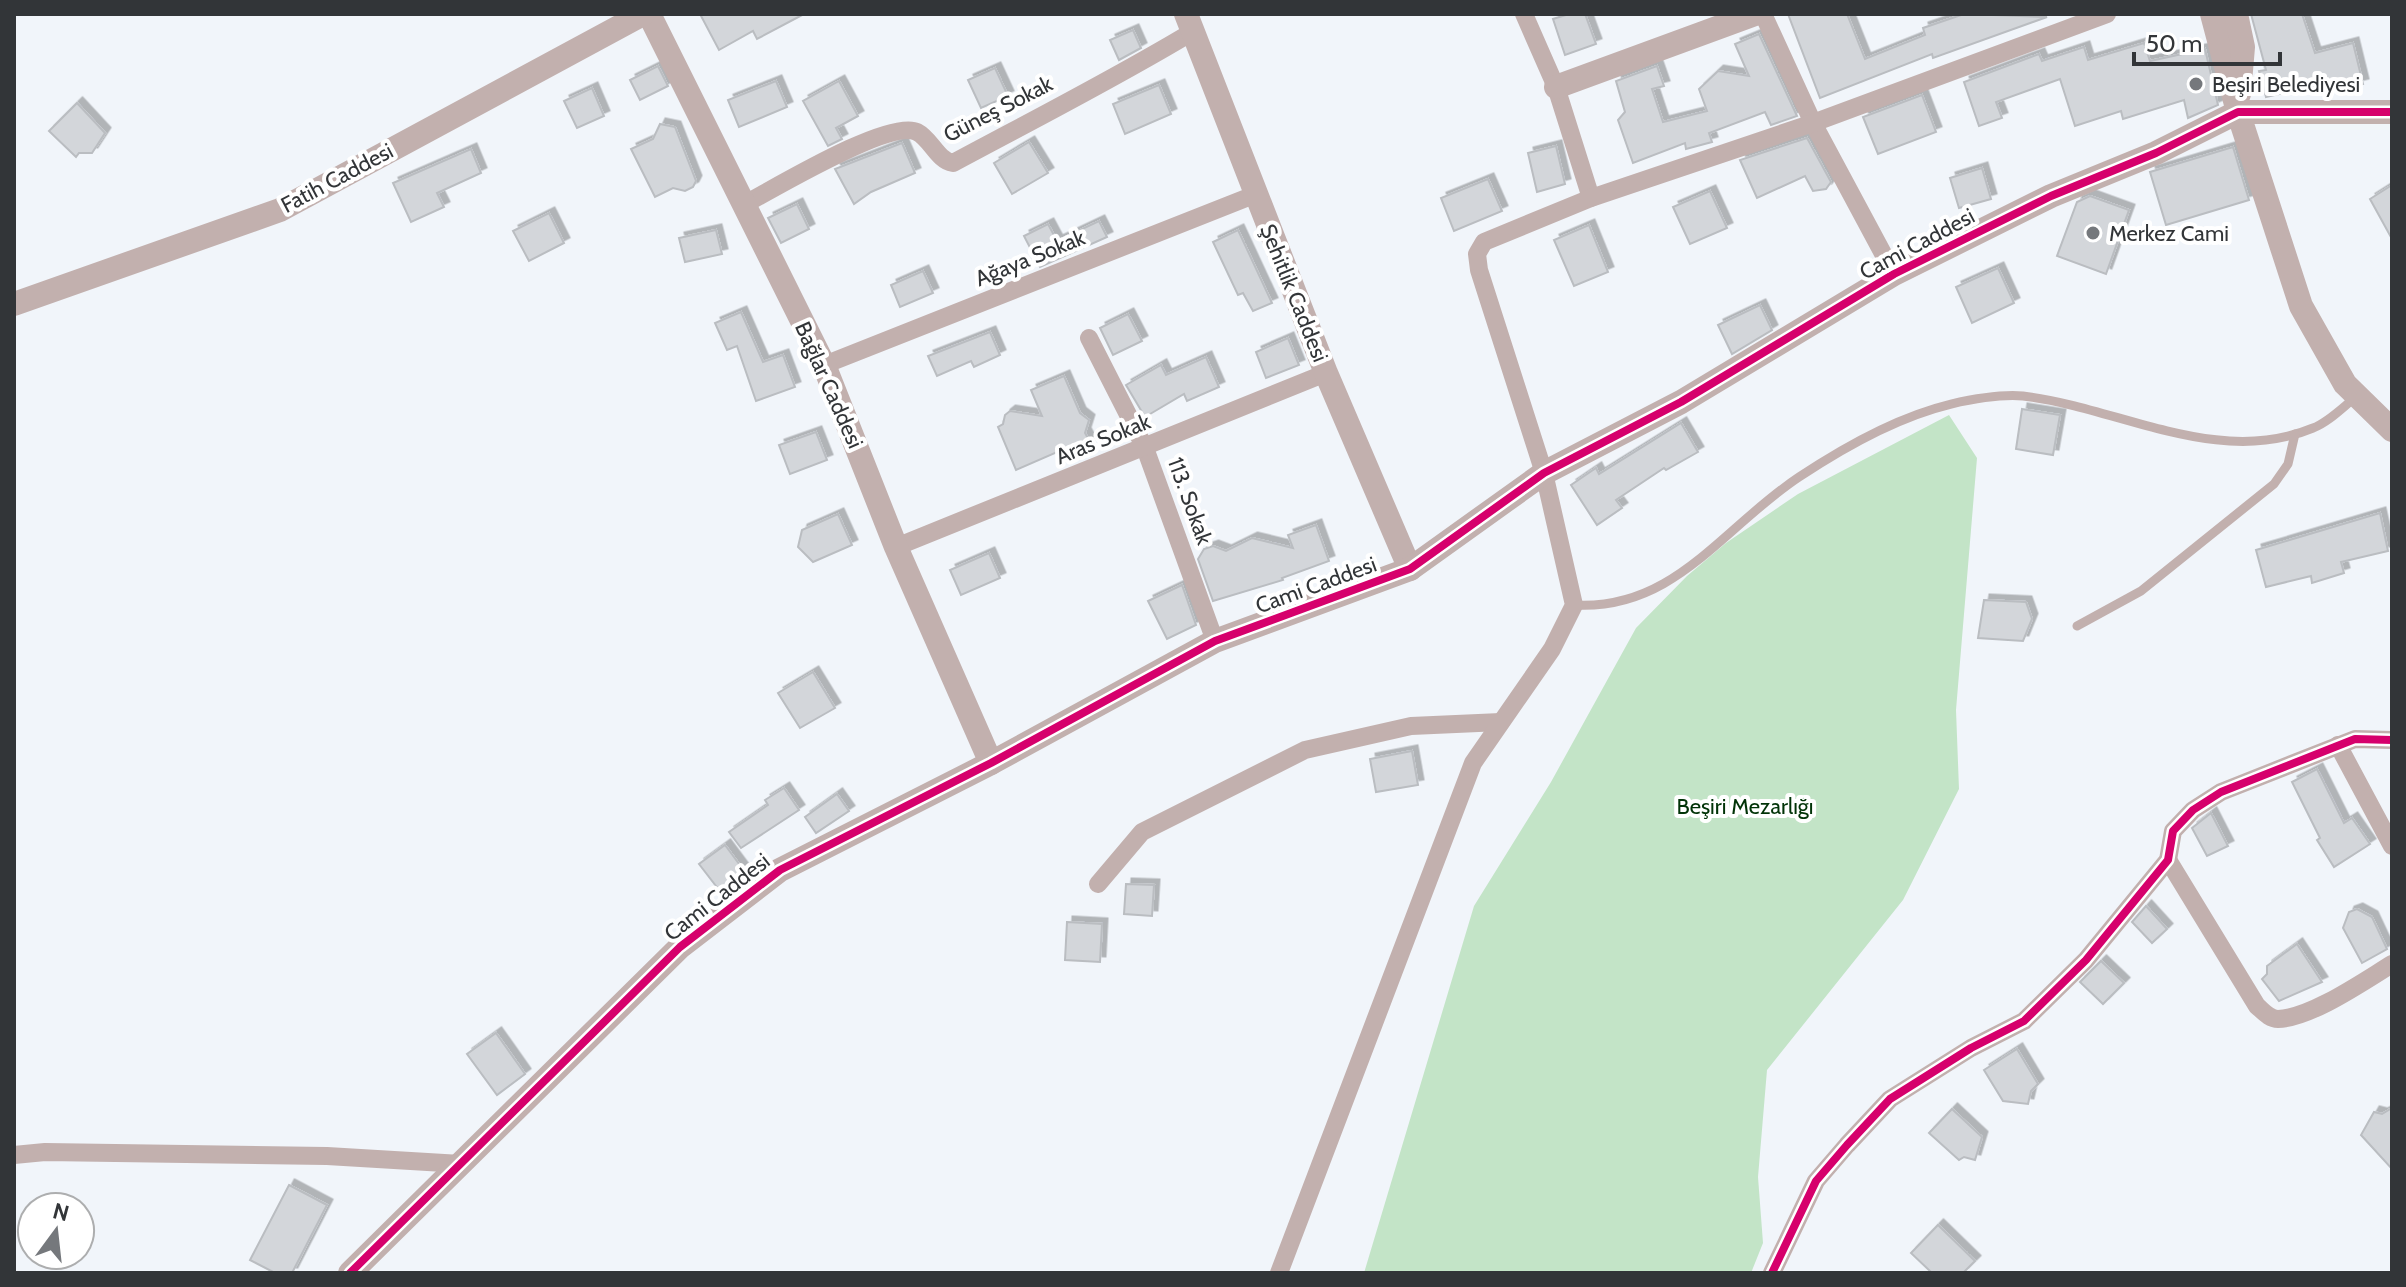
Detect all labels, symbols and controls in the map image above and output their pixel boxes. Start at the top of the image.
scale bar [2134,16,2280,66]
text: 50 m [2146,29,2202,58]
street label: Güneş Sokak [939,70,1057,148]
place label: Beşiri Belediyesi [2212,71,2360,98]
marker: Beşiri Belediyesi [2187,75,2205,93]
street label: Fatih Caddesi [276,137,398,219]
street label: Cami Caddesi [1855,202,1979,286]
street label: Şehitlik Caddesi [1254,220,1334,366]
place label: Merkez Cami [2109,220,2229,247]
street label: Ağaya Sokak [971,224,1089,292]
marker: Merkez Cami [2084,224,2102,242]
street label: Bağlar Caddesi [789,317,869,453]
street label: Aras Sokak [1052,408,1155,470]
street label: 113. Sokak [1162,454,1218,548]
street label: Cami Caddesi [1252,551,1380,619]
park label: Beşiri Mezarlığı [1677,793,1813,820]
street label: Cami Caddesi [659,847,775,947]
north arrow [16,1191,96,1271]
text: N [50,1197,72,1227]

